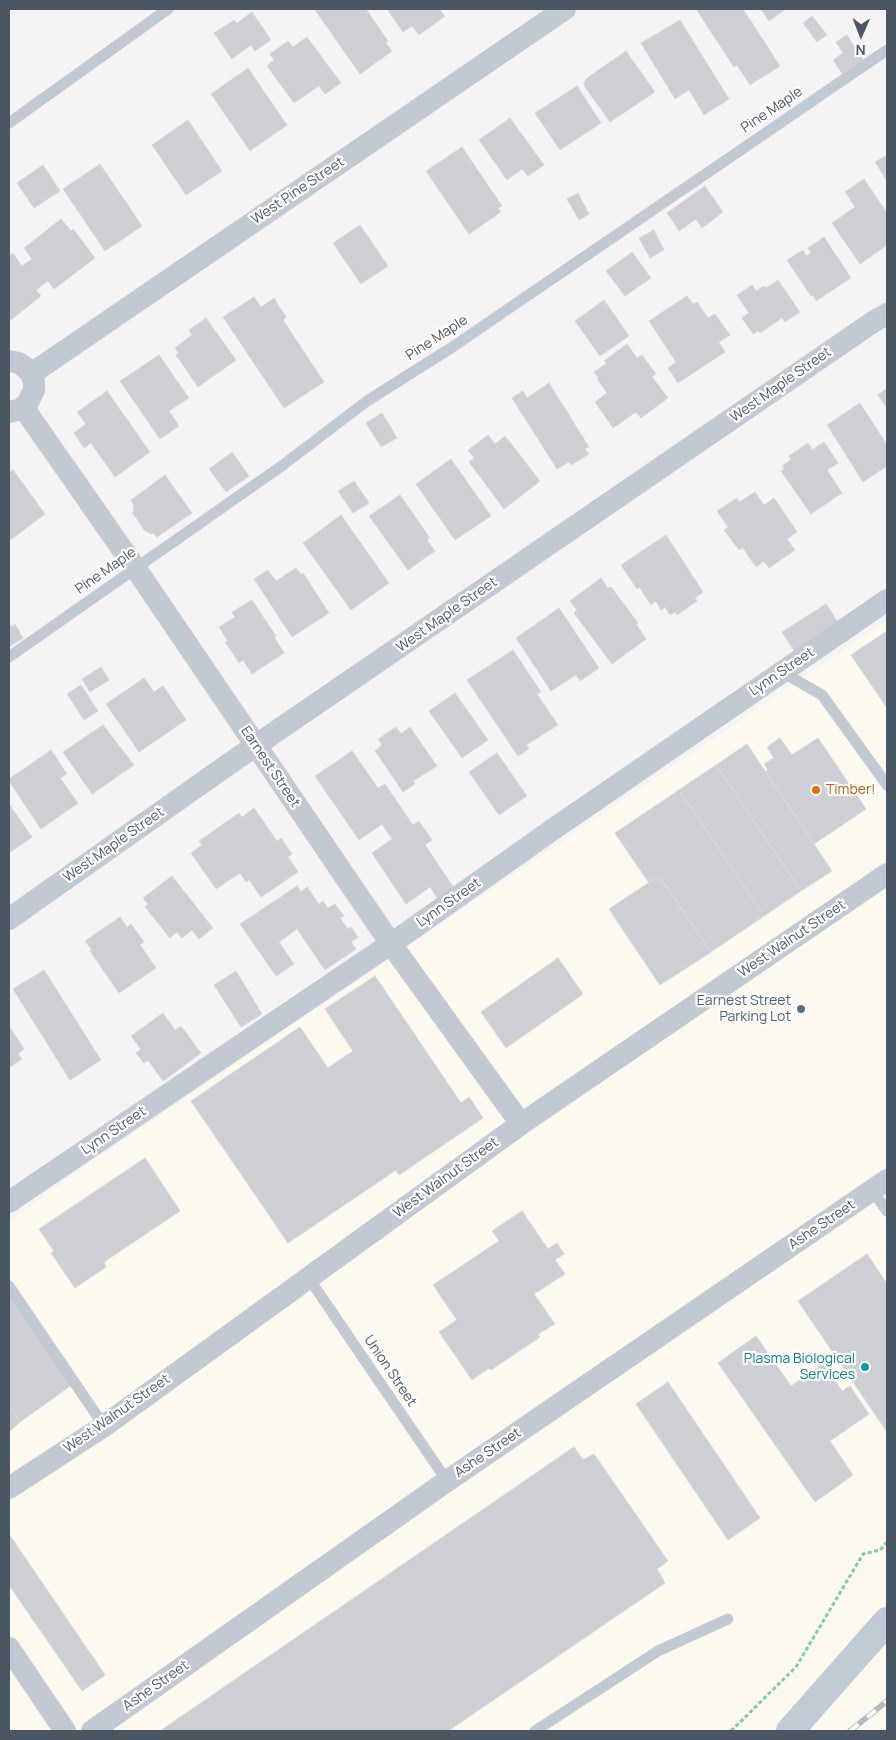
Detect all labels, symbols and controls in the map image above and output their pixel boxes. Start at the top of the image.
north arrow [836,10,886,60]
text: N [856,41,866,60]
street label: Pine Maple [738,83,806,137]
street label: West Pine Street [248,154,348,228]
street label: Pine Maple [403,312,471,364]
street label: West Maple Street [727,344,835,426]
street label: Pine Maple [72,544,140,598]
street label: West Maple Street [393,574,501,656]
street label: Lynn Street [746,644,818,700]
street label: Earnest Street [237,723,303,811]
place label: Timber! [826,782,875,798]
marker: Timber! [810,784,822,796]
street label: West Maple Street [60,804,168,886]
street label: Lynn Street [414,875,484,931]
street label: West Walnut Street [735,897,849,981]
place label: Earnest Street Parking Lot [697,993,791,1026]
marker: Earnest Street Parking Lot [795,1003,807,1015]
street label: Lynn Street [78,1103,150,1159]
street label: West Walnut Street [390,1134,502,1222]
street label: Ashe Street [786,1197,858,1253]
street label: Union Street [360,1332,420,1410]
place label: Plasma Biological Services [744,1351,855,1384]
marker: Plasma Biological Services [859,1361,871,1373]
street label: West Walnut Street [61,1371,173,1457]
street label: Ashe Street [452,1425,524,1481]
street label: Ashe Street [120,1657,192,1715]

